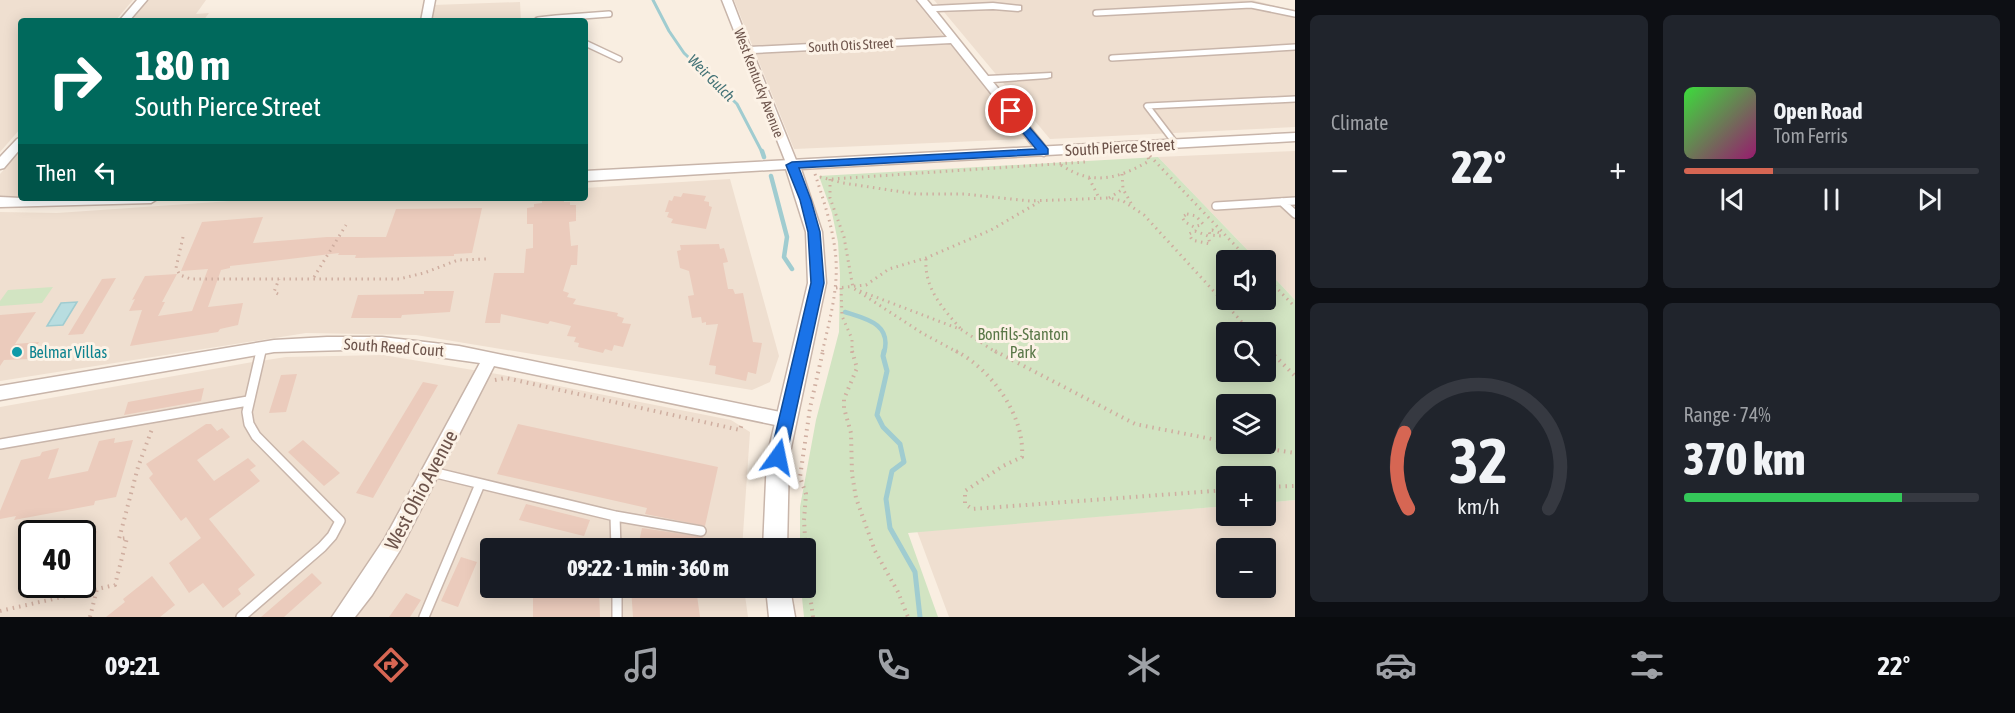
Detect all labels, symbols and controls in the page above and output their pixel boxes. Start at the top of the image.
street label: West Kentucky Avenue [731,26,787,140]
street label: South Otis Street [808,35,894,55]
text: 180 m [135,41,230,89]
icon: right [36,42,114,120]
water label: Weir Gulch [685,51,738,104]
pin [985,85,1036,136]
text: South Pierce Street [135,91,321,122]
icon: arrive [994,94,1027,127]
text: Open Road [1774,98,1862,124]
text: Climate [1331,111,1388,134]
text: Tom Ferris [1774,124,1848,147]
street label: South Pierce Street [1065,135,1176,159]
text: 22° [1451,141,1506,193]
text: − [1331,148,1348,186]
text: + [1609,148,1626,186]
icon: left [89,156,122,189]
text: Then [36,160,77,186]
icon: previous [1716,183,1749,216]
icon: pause [1815,183,1848,216]
icon: next [1913,183,1946,216]
map controls [1216,250,1276,598]
button: sound [1216,250,1276,310]
button: search [1216,322,1276,382]
park label: Bonfils-Stanton Park [977,325,1069,361]
street label: South Reed Court [343,335,445,360]
place label: Belmar Villas [29,343,107,361]
marker: Belmar Villas [10,345,24,359]
button: layers [1216,394,1276,454]
text: Range · 74% [1684,403,1771,426]
position arrow [746,425,810,489]
text: 32 [1449,425,1508,496]
street label: West Ohio Avenue [379,426,462,553]
text: 370 km [1684,433,1805,485]
button: + [1216,466,1276,526]
text: km/h [1457,495,1500,520]
speed limit sign: 40 [18,520,96,598]
button: − [1216,538,1276,598]
text: 09:22 · 1 min · 360 m [567,555,729,581]
icon: directions [370,644,412,686]
icon: music [621,644,663,686]
icon: phone [872,644,914,686]
icon: climate [1123,644,1165,686]
icon: car [1375,644,1417,686]
icon: filters [1626,644,1668,686]
text: 09:21 [105,650,160,681]
text: 22° [1877,650,1910,681]

